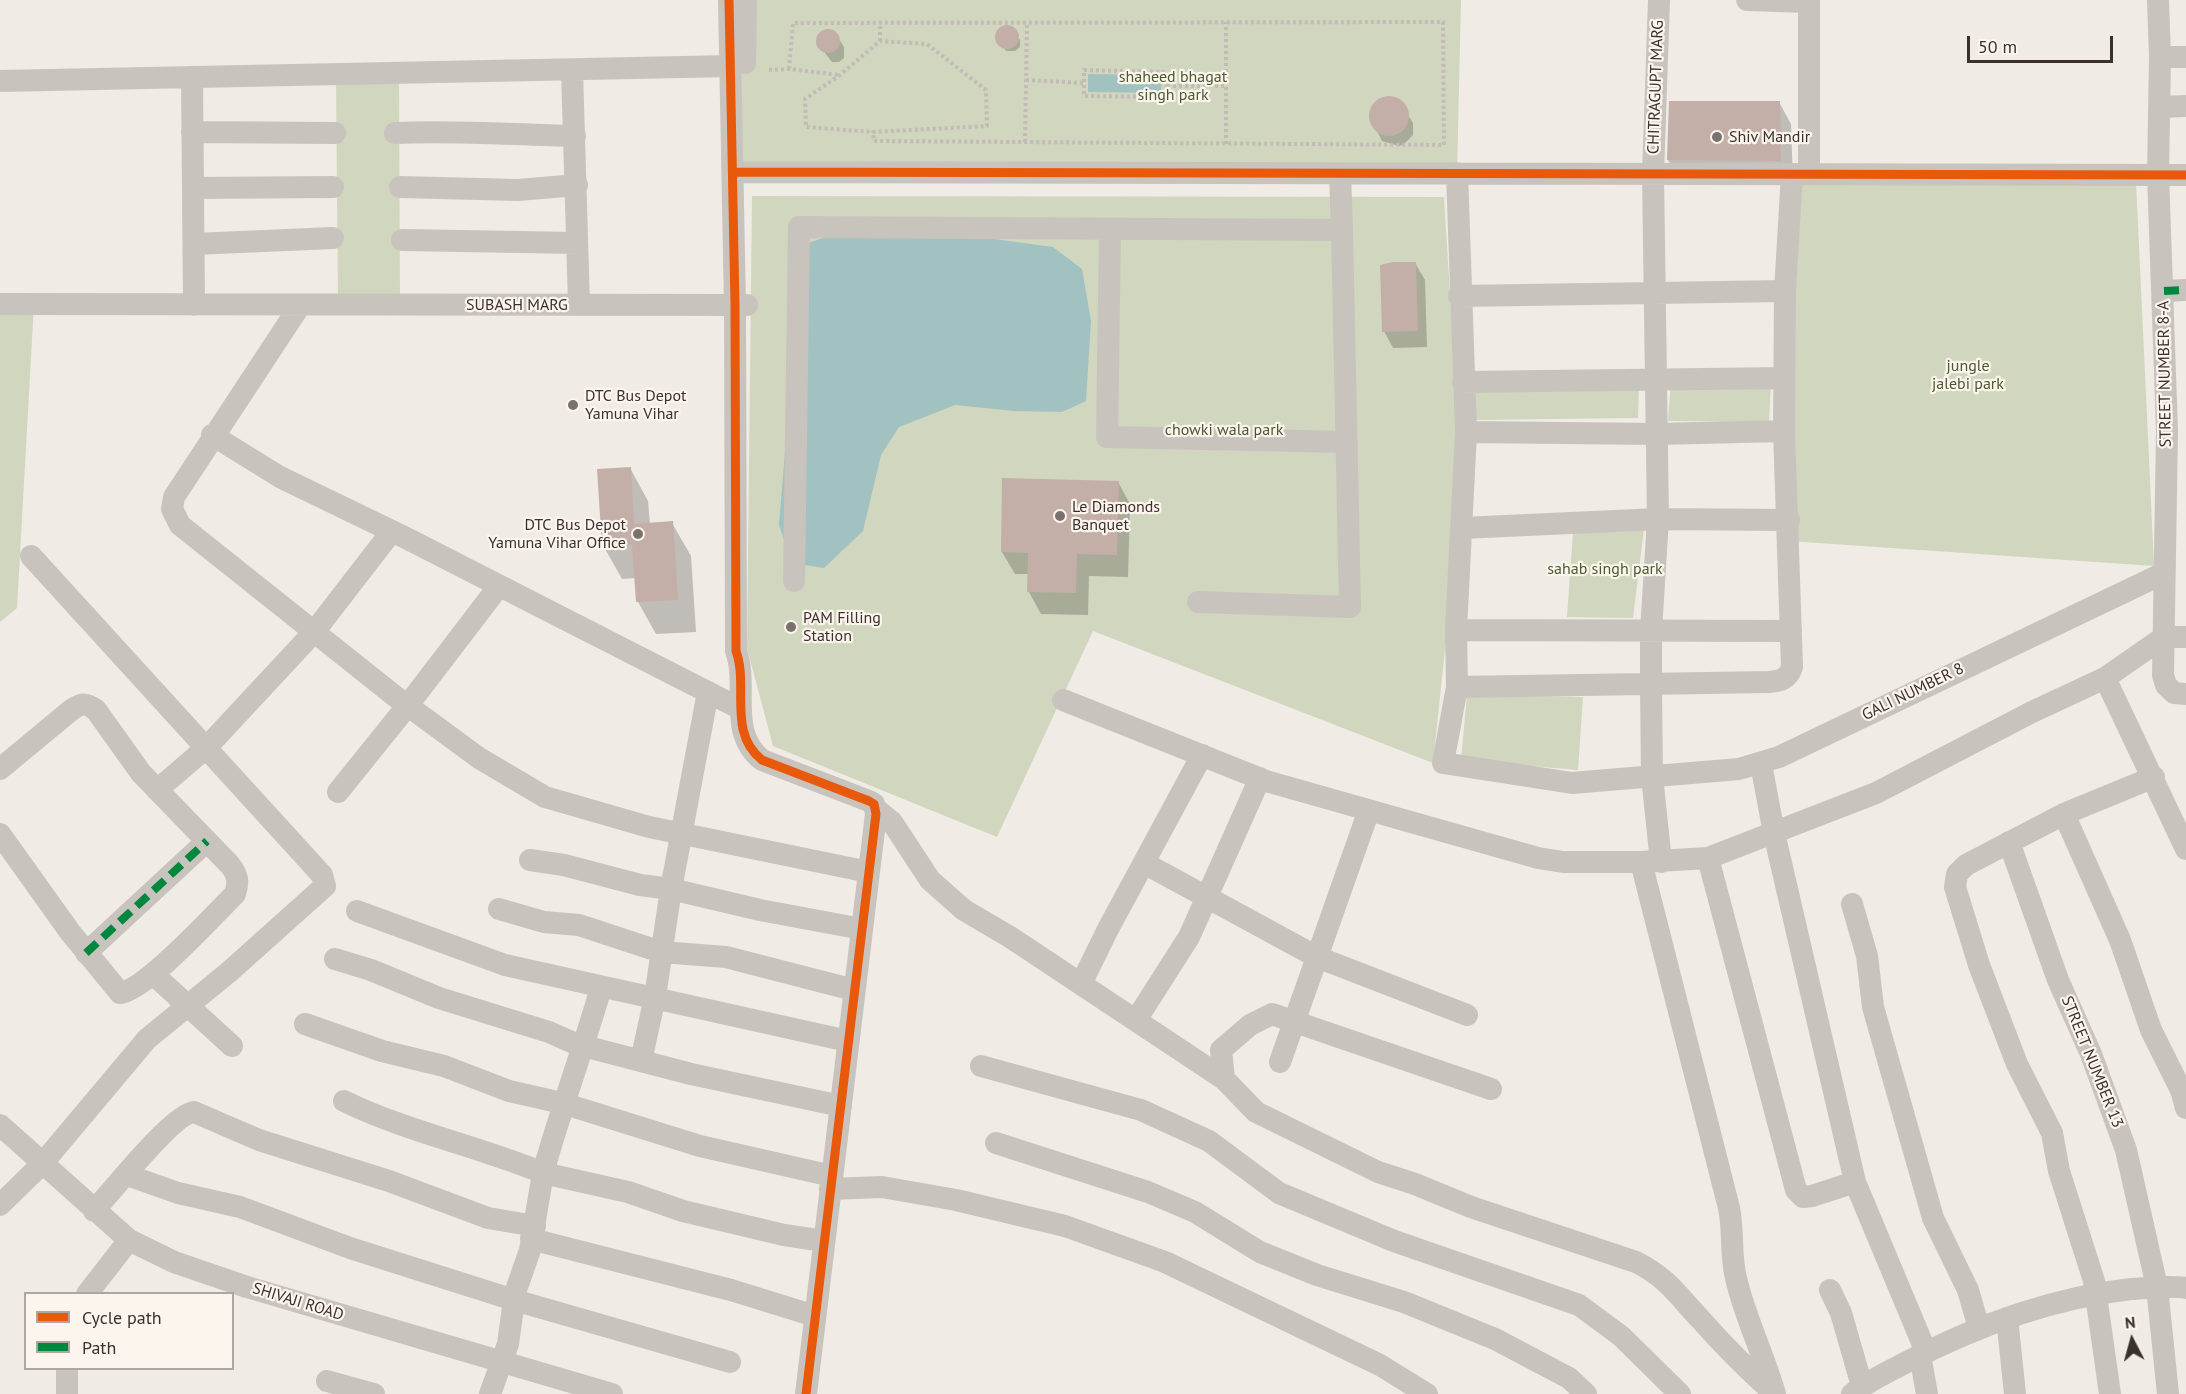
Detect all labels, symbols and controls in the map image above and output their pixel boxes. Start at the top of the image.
street label: CHITRAGUPT MARG [1644,20,1668,154]
scale bar [1970,24,2116,62]
text: 50 m [1978,35,2017,58]
park label: shaheed bhagat singh park [1119,67,1227,105]
place label: Shiv Mandir [1729,127,1810,147]
marker: Shiv Mandir [1710,130,1724,144]
street label: SUBASH MARG [466,295,568,315]
street label: STREET NUMBER 8-A [2154,301,2176,447]
park label: jungle jalebi park [1932,356,2004,394]
place label: DTC Bus Depot Yamuna Vihar [585,386,686,424]
marker: DTC Bus Depot Yamuna Vihar [566,398,580,412]
park label: chowki wala park [1165,420,1283,440]
place label: Le Diamonds Banquet [1072,497,1160,535]
marker: Le Diamonds Banquet [1053,509,1067,523]
place label: DTC Bus Depot Yamuna Vihar Office [488,515,626,553]
marker: DTC Bus Depot Yamuna Vihar Office [631,527,645,541]
park label: sahab singh park [1547,559,1663,579]
place label: PAM Filling Station [803,608,881,646]
marker: PAM Filling Station [784,620,798,634]
street label: GALI NUMBER 8 [1859,659,1967,725]
street label: STREET NUMBER 13 [2057,993,2127,1131]
street label: SHIVAJI ROAD [250,1279,346,1325]
legend [24,1292,234,1370]
text: Cycle path [82,1306,162,1329]
north arrow [2102,1310,2162,1370]
text: N [2124,1312,2136,1333]
text: Path [82,1336,116,1359]

